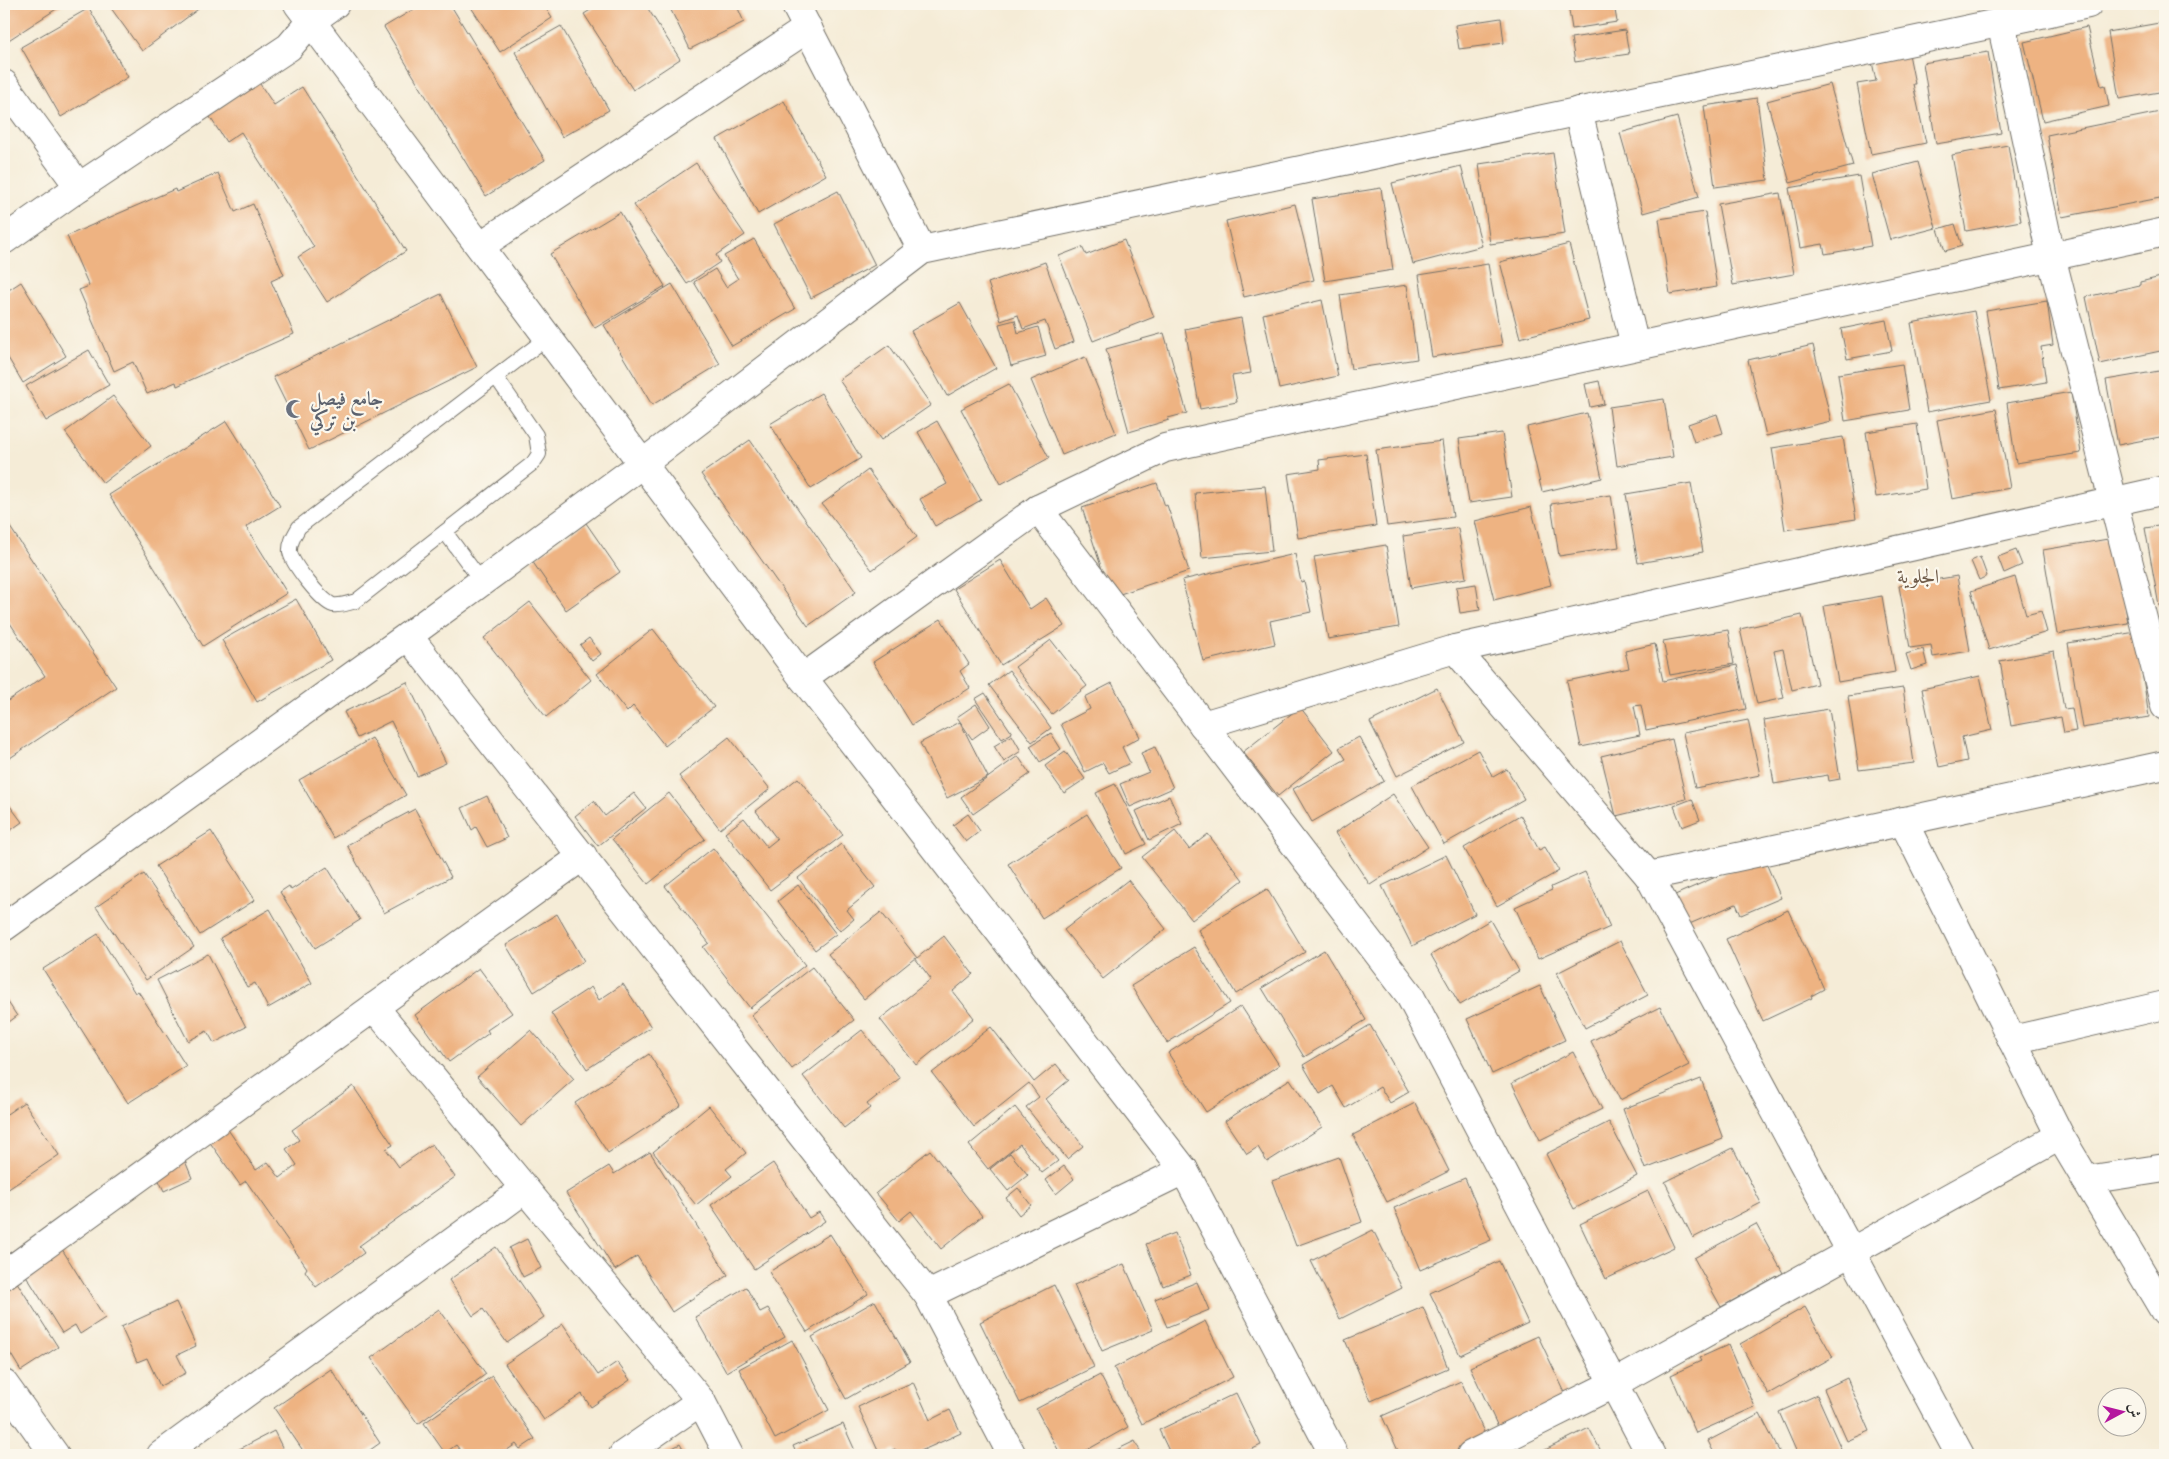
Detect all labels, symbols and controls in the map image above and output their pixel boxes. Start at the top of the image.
place label: جامع فيصل بن تركي [309,388,383,436]
mosque icon: جامع فيصل بن تركي [284,398,306,420]
district label: الجلوية [1897,565,1939,589]
north arrow [2096,1386,2146,1436]
text: ش [2125,1403,2144,1419]

